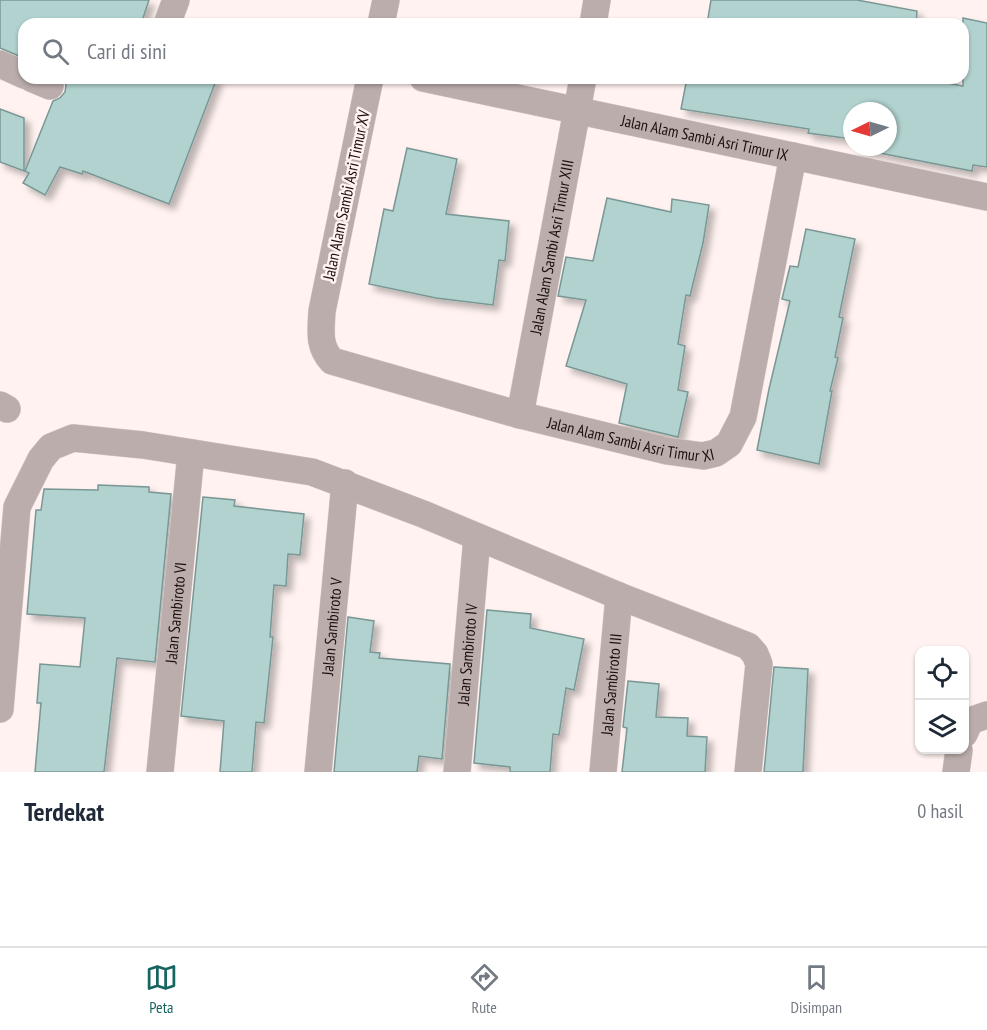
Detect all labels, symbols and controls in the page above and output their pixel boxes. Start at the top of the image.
search box [18,18,969,84]
icon: search [39,35,72,68]
text: Cari di sini [87,37,167,65]
north arrow [843,102,897,156]
street label: Jalan Alam Sambi Asri Timur XV [318,108,374,283]
street label: Jalan Alam Sambi Asri Timur IX [618,110,790,165]
street label: Jalan Alam Sambi Asri Timur XIII [525,158,578,337]
street label: Jalan Alam Sambi Asri Timur XI [544,412,716,466]
street label: Jalan Sambiroto VI [161,561,190,665]
street label: Jalan Sambiroto V [317,576,346,677]
street label: Jalan Sambiroto IV [453,602,481,707]
street label: Jalan Sambiroto III [596,633,626,737]
map controls [915,646,969,754]
button: locate [915,646,969,700]
button: layers [915,700,969,754]
text: Terdekat [24,795,104,828]
text: 0 hasil [917,798,963,824]
tab: Peta [145,961,178,1017]
tab: Rute [468,961,501,1017]
tab: Disimpan [791,961,842,1017]

